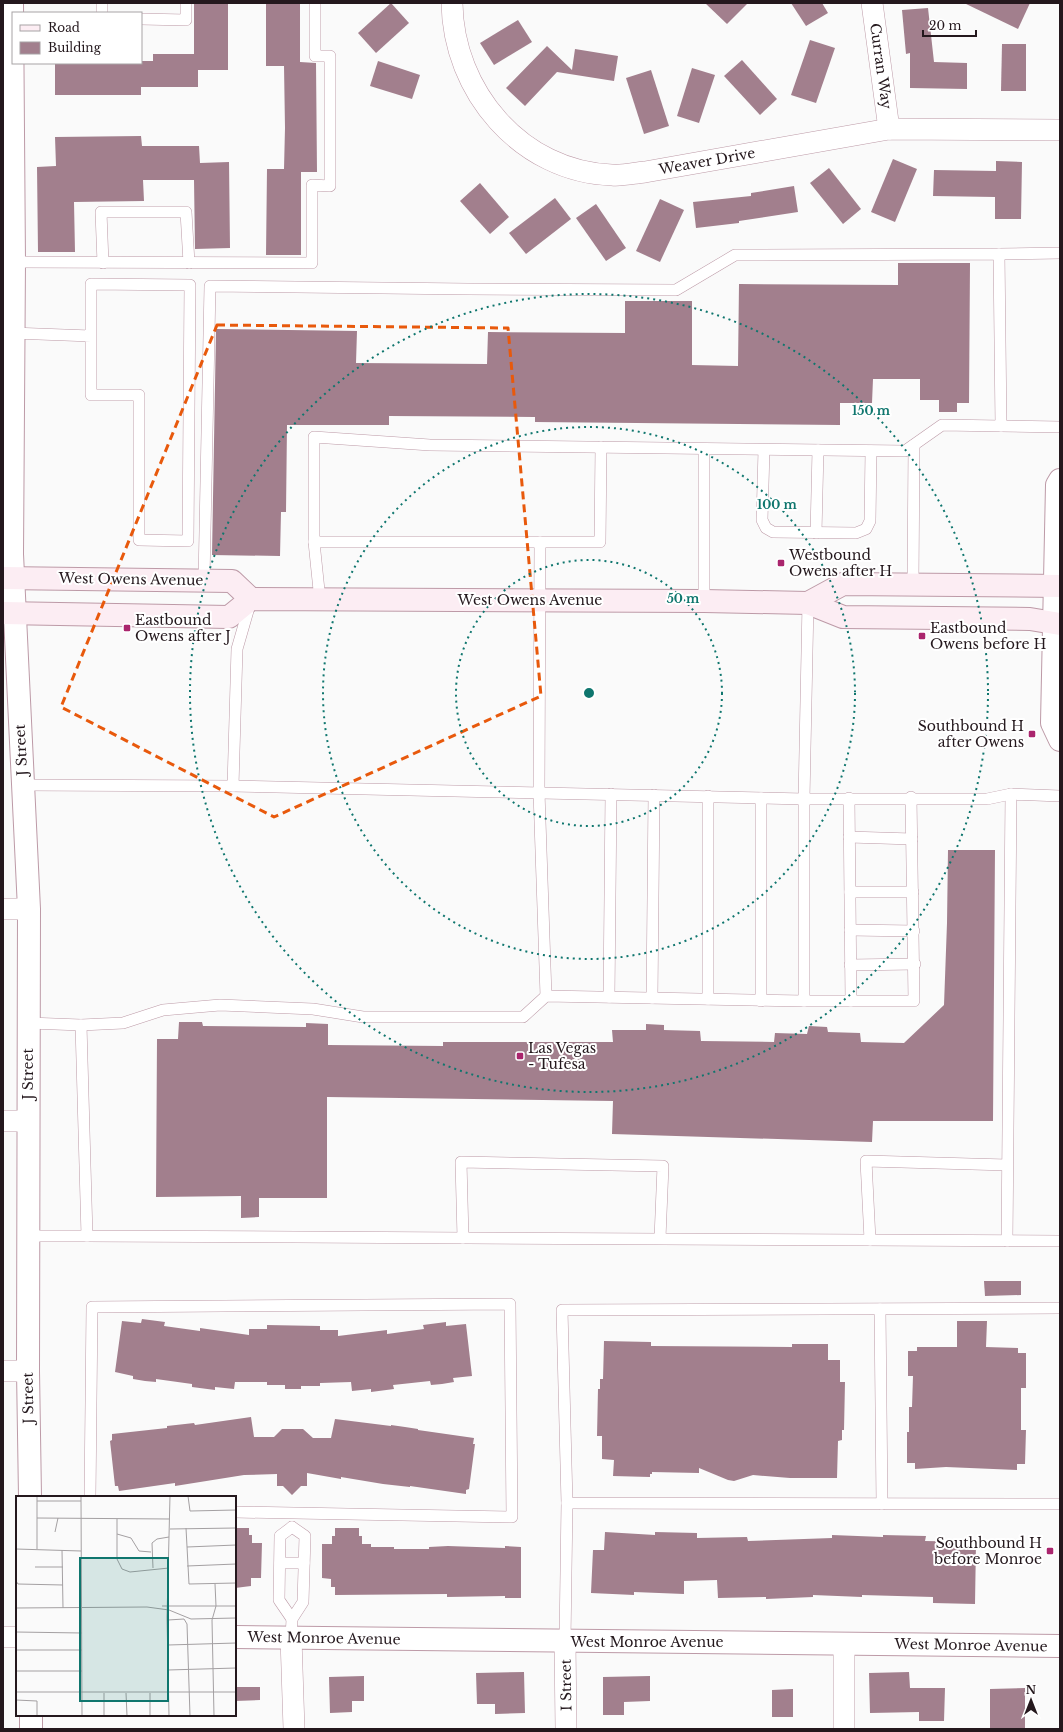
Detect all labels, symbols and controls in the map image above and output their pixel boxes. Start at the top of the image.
legend [12,12,142,64]
scale bar [923,12,976,38]
text: 20 m [929,18,961,33]
text: Road [48,20,80,35]
street label: Curran Way [866,22,896,110]
text: Building [48,40,102,55]
street label: Weaver Drive [656,144,757,179]
text: 150 m [852,403,891,418]
text: 100 m [757,497,798,512]
place label: Westbound Owens after H [788,546,892,580]
marker: Westbound Owens after H [776,558,786,568]
street label: West Owens Avenue [57,569,204,589]
street label: West Owens Avenue [457,591,602,609]
text: 50 m [667,591,700,606]
place label: Eastbound Owens after J [135,611,231,645]
place label: Eastbound Owens before H [930,619,1046,653]
marker: Eastbound Owens after J [122,623,132,633]
marker: Eastbound Owens before H [917,631,927,641]
centre of rings [582,686,596,700]
place label: Southbound H after Owens [918,717,1024,751]
street label: J Street [11,723,31,778]
marker: Southbound H after Owens [1027,729,1037,739]
place label: Las Vegas - Tufesa [528,1039,596,1073]
street label: J Street [19,1047,37,1102]
marker: Las Vegas - Tufesa [515,1051,525,1061]
street label: J Street [19,1371,37,1426]
inset map [16,1496,236,1716]
place label: Southbound H before Monroe [933,1534,1042,1568]
marker: Southbound H before Monroe [1045,1546,1055,1556]
street label: West Monroe Avenue [246,1628,401,1648]
street label: West Monroe Avenue [569,1633,724,1651]
street label: West Monroe Avenue [893,1635,1048,1655]
street label: I Street [557,1658,575,1711]
north arrow [1011,1680,1051,1720]
text: N [1026,1683,1037,1697]

